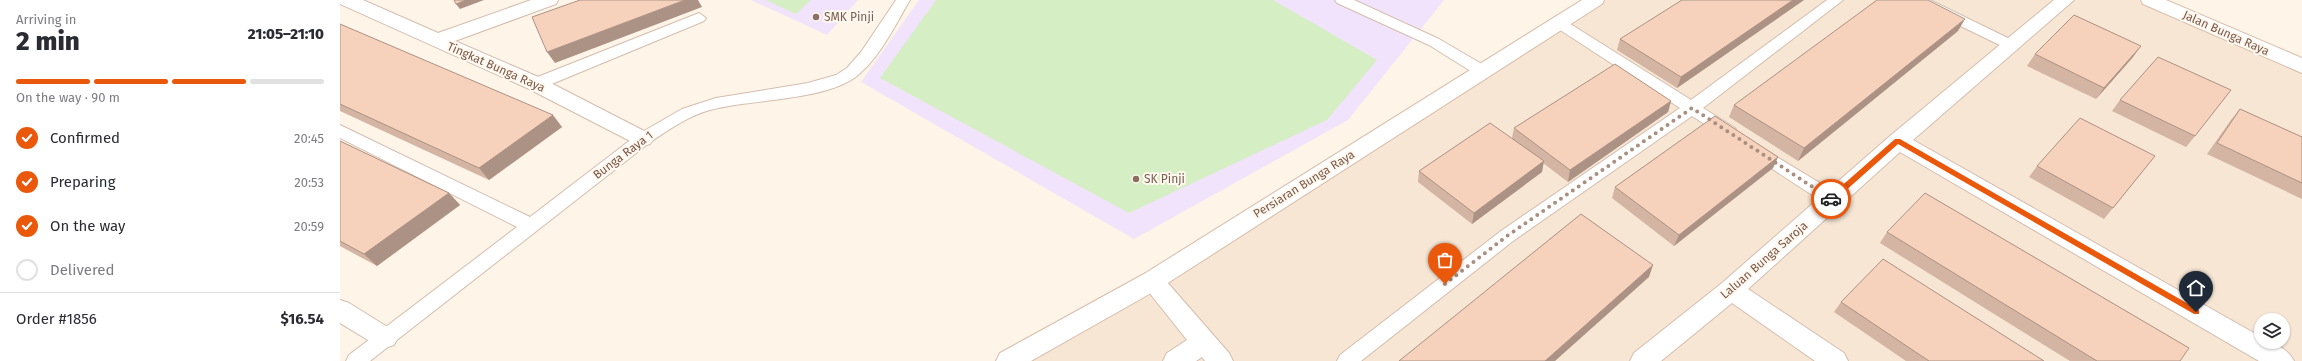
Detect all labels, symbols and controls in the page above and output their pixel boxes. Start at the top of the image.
street label: Jalan Bunga Raya [2181,8,2271,58]
place label: SMK Pinji [824,10,874,24]
text: Arriving in [16,12,76,27]
marker: SMK Pinji [811,12,821,22]
text: 21:05–21:10 [248,25,324,43]
text: 2 min [16,26,80,57]
street label: Tingkat Bunga Raya [445,39,547,95]
text: On the way · 90 m [16,90,120,105]
icon: check [16,127,38,149]
street label: Bunga Raya 1 [590,128,656,182]
text: Confirmed [50,129,120,147]
text: 20:45 [294,131,324,146]
street label: Persiaran Bunga Raya [1251,147,1357,221]
icon: check [16,171,38,193]
place label: SK Pinji [1144,172,1185,186]
text: Preparing [50,173,115,191]
marker: SK Pinji [1131,174,1141,184]
text: 20:53 [294,175,324,190]
courier [1811,179,1851,219]
icon: car [1820,188,1842,210]
icon: check [16,215,38,237]
text: On the way [50,217,125,235]
street label: Laluan Bunga Saroja [1718,218,1810,302]
text: 20:59 [294,219,324,234]
pin [1428,243,1462,284]
icon: bag [1434,249,1456,271]
text: Delivered [50,261,114,279]
pin [2179,271,2213,312]
icon: home [2185,277,2207,299]
text: Order #1856 [16,310,97,328]
text: $16.54 [281,310,324,328]
map controls [2254,313,2290,349]
button: layers [2254,313,2290,349]

